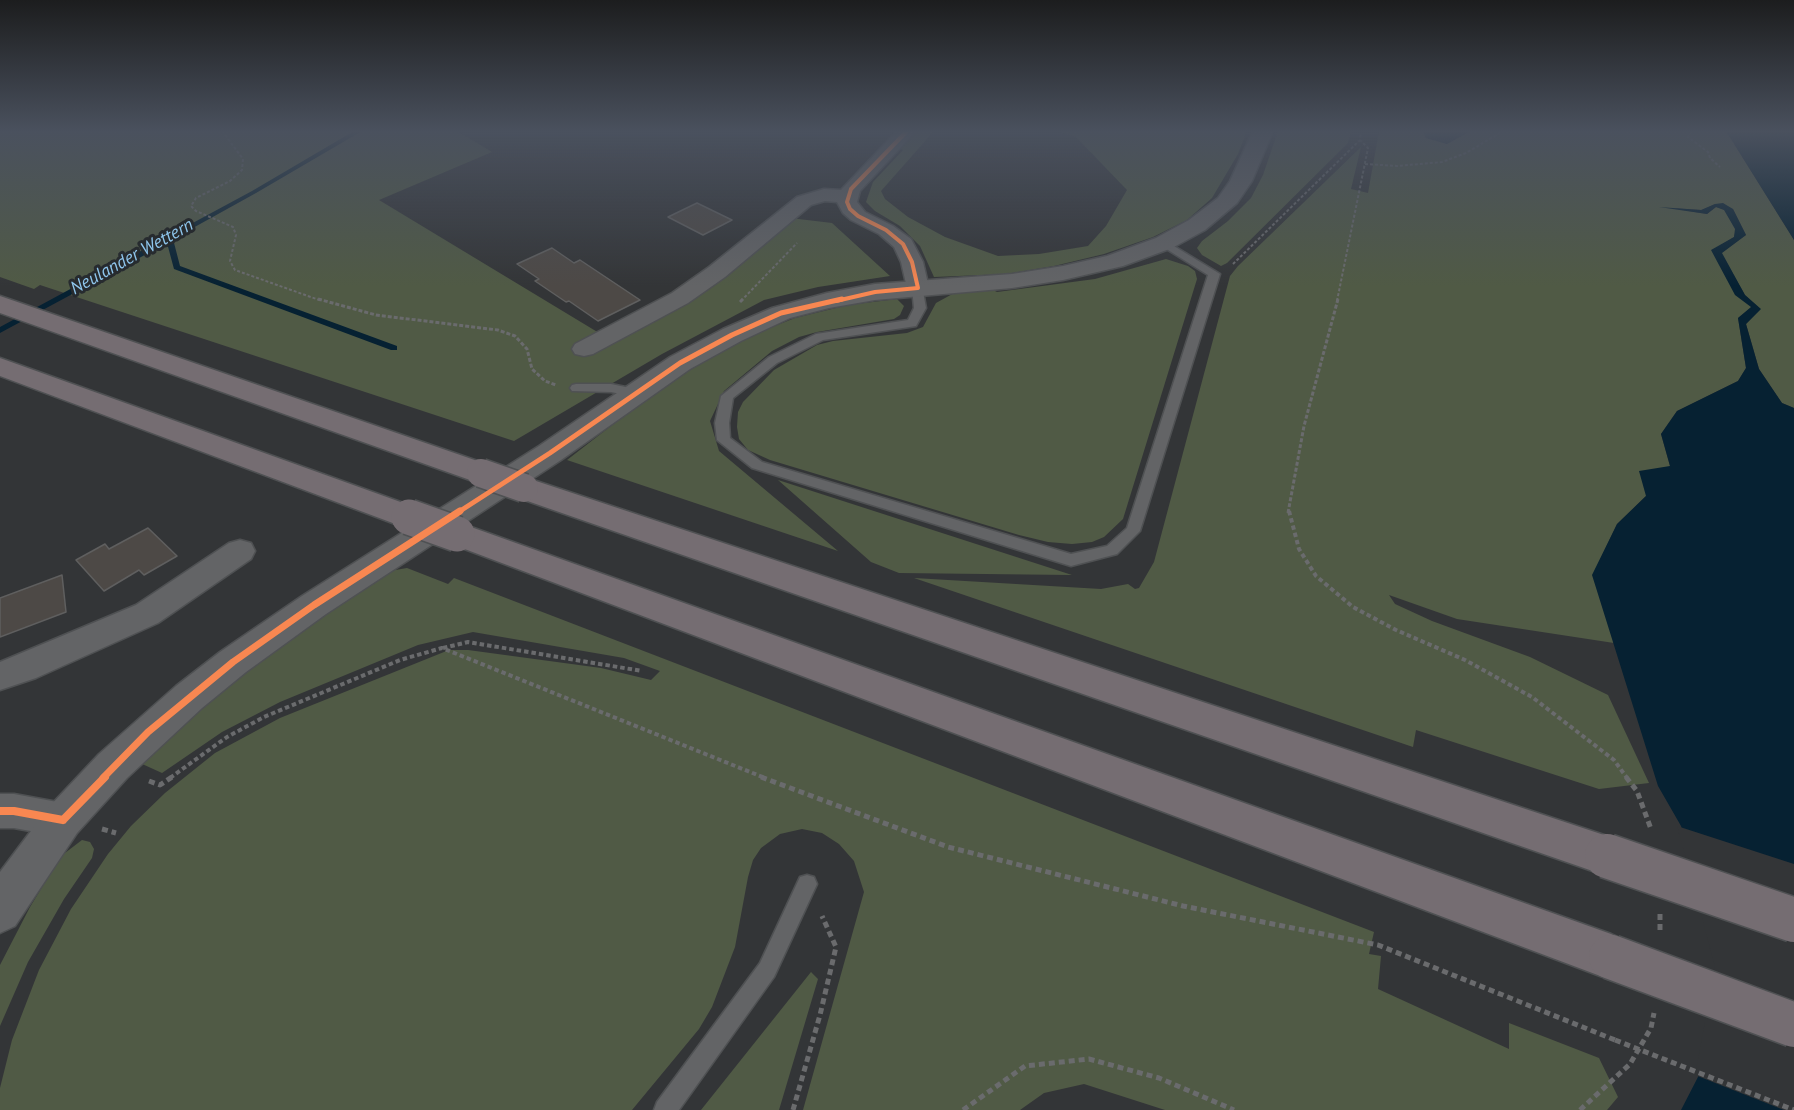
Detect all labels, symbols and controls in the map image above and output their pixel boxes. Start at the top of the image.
water label: Neulander Wettern [67,214,197,300]

